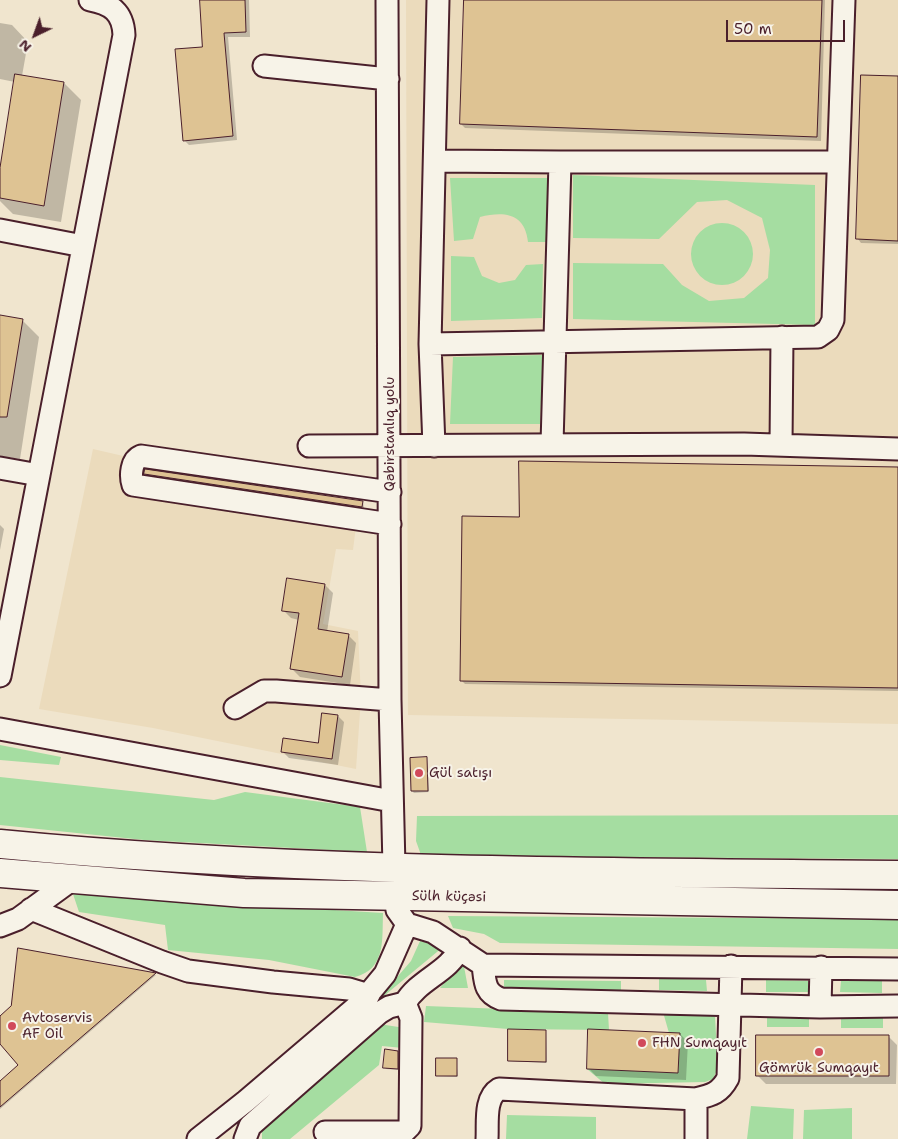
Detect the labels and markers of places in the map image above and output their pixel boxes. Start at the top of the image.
place label: Gül satışı [429,765,492,781]
marker: Gül satışı [413,767,425,779]
place label: Avtoservis AF Oil [22,1010,92,1042]
marker: Avtoservis AF Oil [6,1020,18,1032]
place label: FHN Sumqayıt [652,1035,747,1051]
marker: FHN Sumqayıt [636,1037,648,1049]
marker: Gömrük Sumqayıt [813,1046,825,1058]
place label: Gömrük Sumqayıt [759,1060,879,1076]

